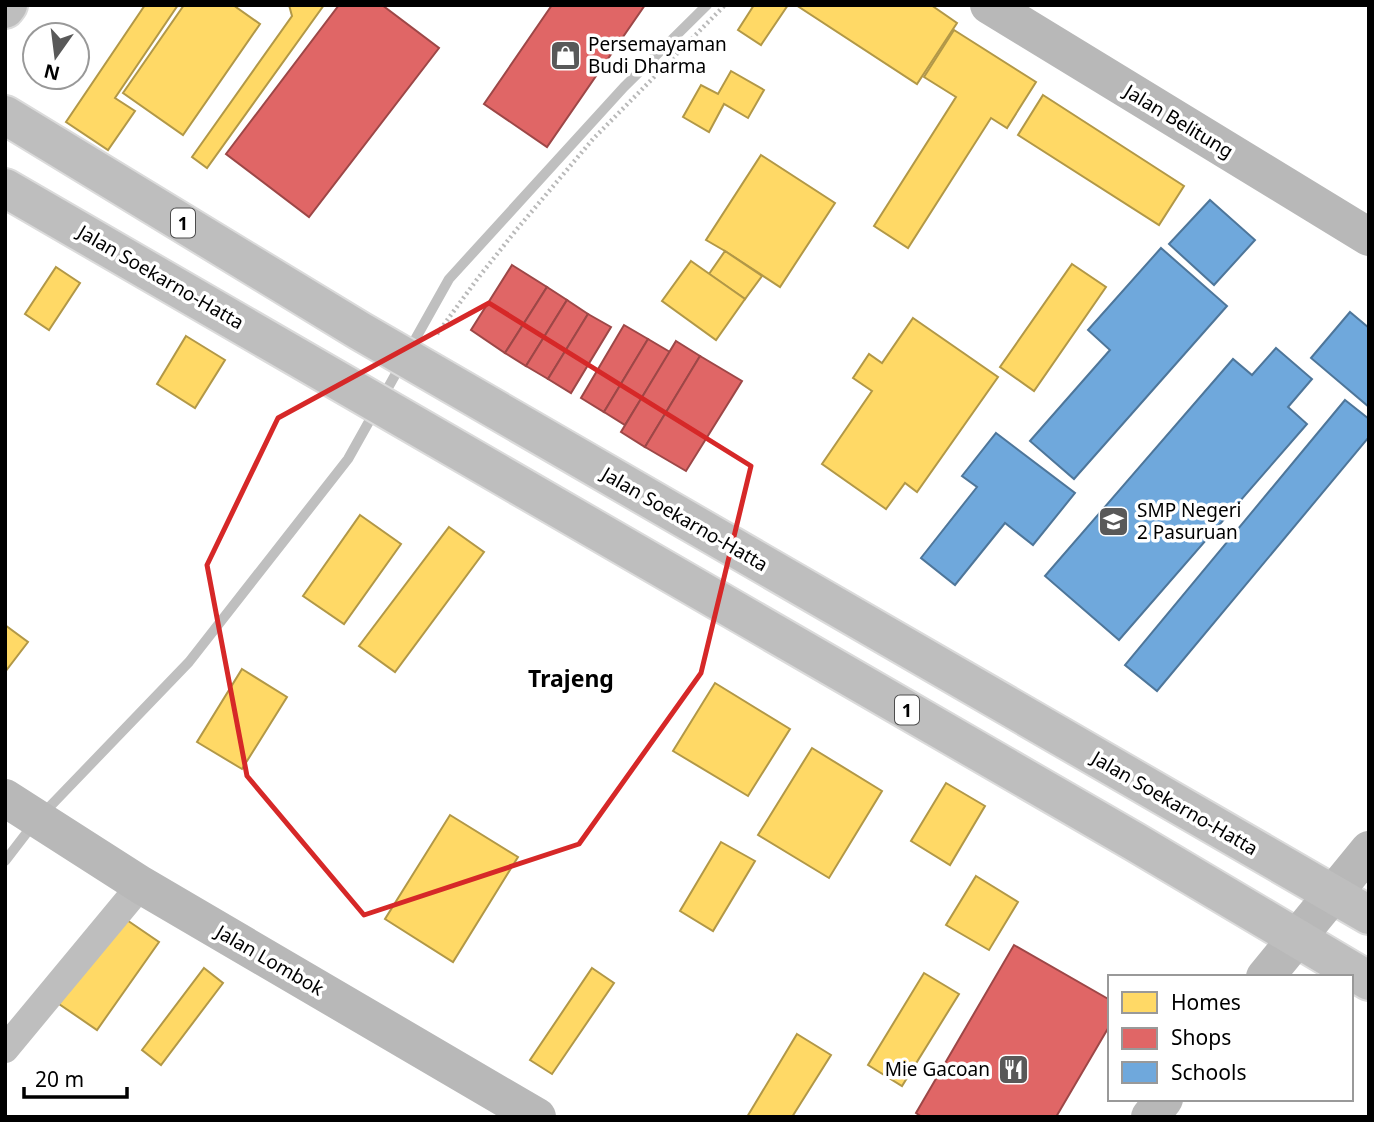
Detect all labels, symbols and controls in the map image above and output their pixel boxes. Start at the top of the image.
north arrow [21,21,91,91]
place label: Persemayaman Budi Dharma [588,31,727,79]
shop icon: Persemayaman Budi Dharma [548,38,582,72]
text: N [41,58,63,87]
street label: Jalan Belitung [1118,77,1238,164]
road number: 1 [171,208,195,238]
street label: Jalan Soekarno-Hatta [71,218,249,335]
street label: Jalan Soekarno-Hatta [595,460,773,577]
place label: SMP Negeri 2 Pasuruan [1137,497,1241,545]
school or university icon: SMP Negeri 2 Pasuruan [1097,504,1131,538]
district label: Trajeng [528,662,614,694]
road number: 1 [895,696,919,724]
street label: Jalan Soekarno-Hatta [1085,744,1263,861]
street label: Jalan Lombok [210,918,329,1001]
legend [1108,975,1353,1101]
text: Homes [1171,988,1241,1016]
text: Shops [1171,1023,1231,1051]
restaurant icon: Mie Gacoan [996,1052,1030,1086]
scale bar [24,1056,128,1100]
place label: Mie Gacoan [885,1056,990,1082]
text: Schools [1171,1058,1246,1086]
text: 20 m [35,1065,84,1093]

